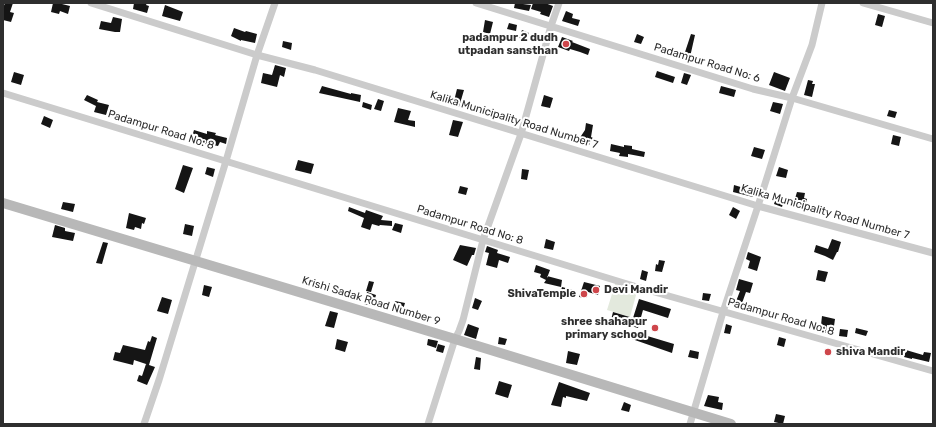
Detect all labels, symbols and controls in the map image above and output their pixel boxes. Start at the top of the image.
place label: padampur 2 dudh utpadan sansthan [458,31,558,57]
marker: padampur 2 dudh utpadan sansthan [561,39,571,49]
street label: Padampur Road No: 6 [652,41,762,85]
street label: Kalika Municipality Road Number 7 [429,88,599,152]
street label: Padampur Road No: 8 [106,108,216,152]
street label: Kalika Municipality Road Number 7 [739,182,911,242]
street label: Padampur Road No: 8 [415,203,525,247]
street label: Krishi Sadak Road Number 9 [300,274,442,328]
place label: Devi Mandir [604,283,668,297]
marker: Devi Mandir [591,285,601,295]
place label: ShivaTemple [507,287,576,301]
marker: ShivaTemple [579,289,589,299]
street label: Padampur Road No: 8 [726,295,836,339]
place label: shree shahapur primary school [561,315,647,341]
marker: shree shahapur primary school [650,323,660,333]
place label: shiva Mandir [836,345,905,359]
marker: shiva Mandir [823,347,833,357]

